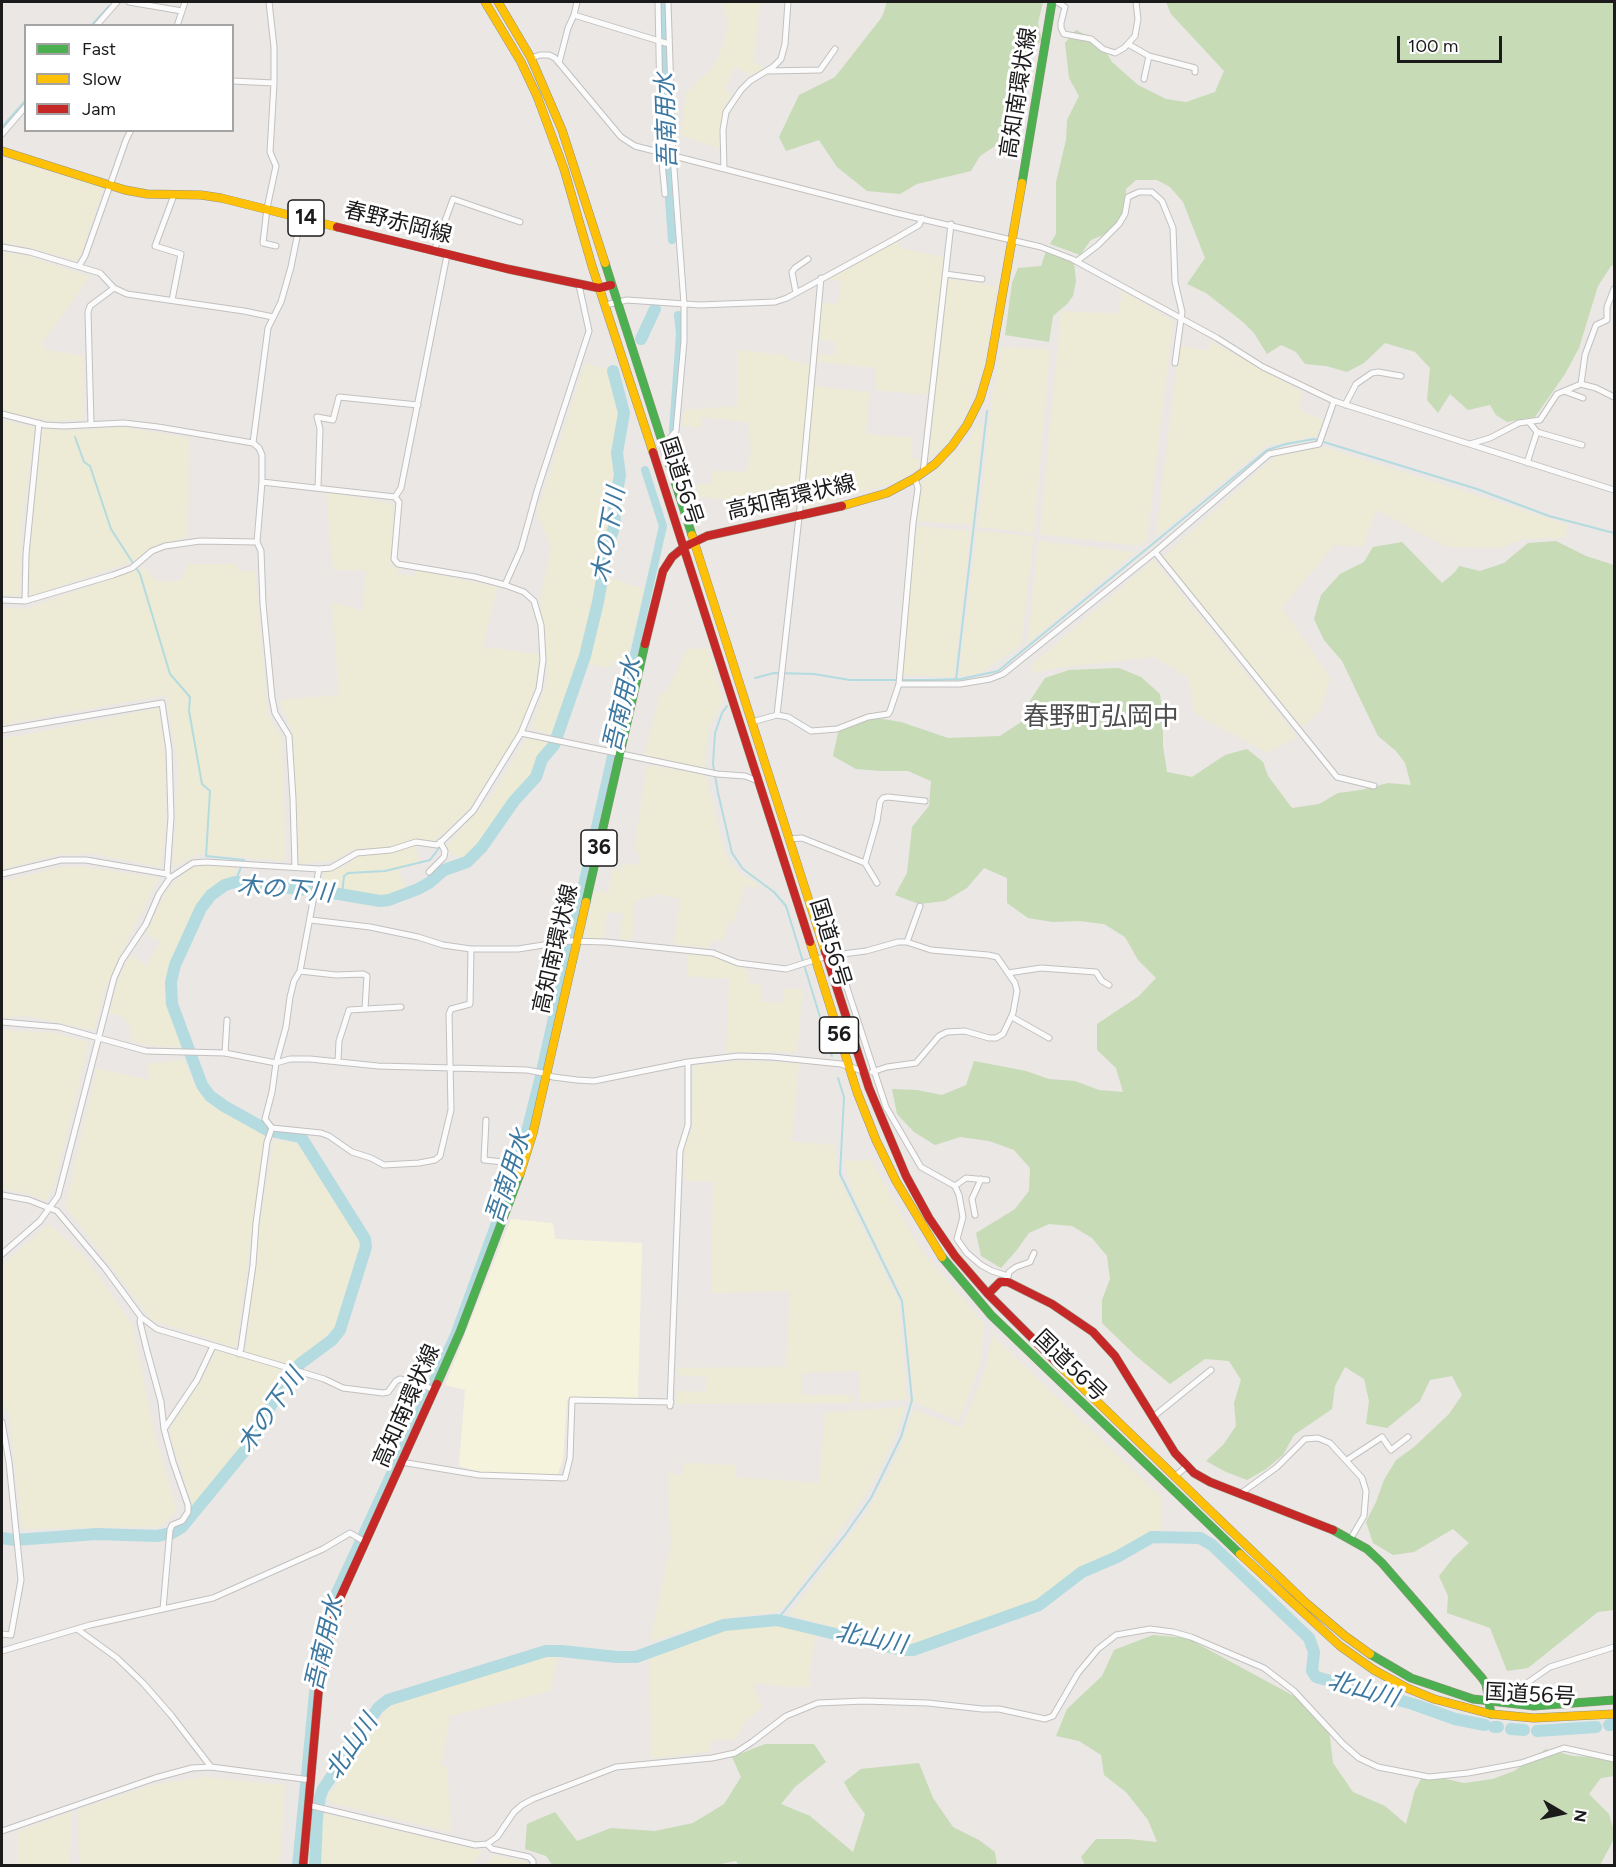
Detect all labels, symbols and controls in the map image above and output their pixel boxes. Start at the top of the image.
legend [24,24,234,132]
scale bar [1400,24,1505,62]
street label: 高知南環状線 [996,26,1042,160]
text: 100 m [1408,35,1458,57]
text: Fast [82,38,116,60]
text: Slow [82,68,121,90]
water label: 吾南用水 [651,73,683,169]
text: Jam [82,98,116,120]
street label: 春野赤岡線 [341,197,455,249]
road number: 14 [288,200,324,236]
street label: 国道56号 [654,434,708,528]
street label: 高知南環状線 [724,470,858,526]
water label: 木の下川 [586,485,632,585]
water label: 吾南用水 [598,655,648,755]
district label: 春野町弘岡中 [1023,701,1179,733]
road number: 36 [581,830,617,866]
water label: 木の下川 [236,871,334,909]
street label: 高知南環状線 [528,882,584,1016]
street label: 国道56号 [804,896,856,990]
road number: 56 [820,1017,858,1053]
water label: 吾南用水 [480,1127,538,1227]
street label: 国道56号 [1028,1325,1112,1407]
street label: 高知南環状線 [368,1340,446,1472]
water label: 木の下川 [232,1363,310,1459]
water label: 吾南用水 [300,1594,350,1694]
water label: 北山川 [833,1618,909,1660]
water label: 北山川 [1324,1666,1402,1714]
street label: 国道56号 [1484,1679,1576,1711]
water label: 北山川 [320,1709,384,1785]
north arrow [1532,1783,1592,1843]
text: N [1570,1808,1591,1823]

